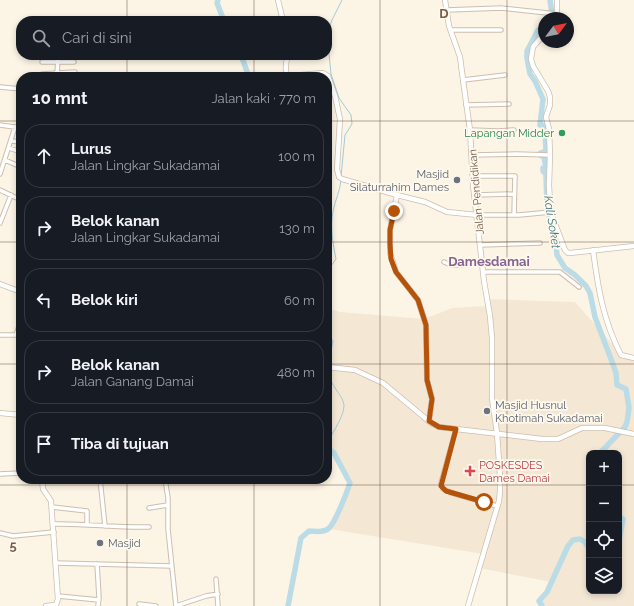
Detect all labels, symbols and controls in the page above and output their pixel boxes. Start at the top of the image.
text: D [439,6,449,21]
north arrow [538,12,574,48]
search box [16,16,332,60]
icon: search [30,27,52,49]
text: Cari di sini [62,29,132,47]
text: 10 mnt [32,88,88,108]
text: Jalan kaki · 770 m [211,91,316,106]
place label: Lapangan Midder [464,127,554,140]
marker: Lapangan Midder [557,128,567,138]
text: Lurus [71,140,112,158]
icon: ahead [33,145,55,167]
text: 100 m [278,149,315,164]
street label: Jalan Pendidikan [466,149,487,235]
text: Jalan Lingkar Sukadamai [71,158,220,173]
place label: Masjid Silaturrahim Dames [350,168,449,194]
marker: Masjid Silaturrahim Dames [452,175,462,185]
water label: Kali Soket [541,195,563,250]
route end [385,202,403,220]
text: Belok kanan [71,212,160,230]
icon: right [33,217,55,239]
text: 130 m [279,221,315,236]
text: Jalan Lingkar Sukadamai [71,230,220,245]
district label: Damesdamai [448,254,530,269]
icon: left [33,289,55,311]
text: Belok kiri [71,291,138,309]
text: 60 m [284,293,315,308]
text: Belok kanan [71,356,160,374]
icon: right [33,361,55,383]
text: 480 m [277,365,315,380]
text: Jalan Ganang Damai [71,374,194,389]
place label: Masjid Husnul Khotimah Sukadamai [495,399,603,425]
marker: Masjid Husnul Khotimah Sukadamai [482,406,492,416]
icon: arrive [33,433,55,455]
text: Tiba di tujuan [71,435,169,453]
map controls [586,450,622,594]
button: + [586,450,622,486]
place label: POSKESDES Dames Damai [479,459,550,485]
marker: POSKESDES Dames Damai [464,465,476,477]
button: − [586,486,622,522]
route start [475,493,493,511]
button: locate [586,522,622,558]
place label: Masjid [108,537,141,550]
text: 5 [9,538,17,553]
marker: Masjid [95,538,105,548]
button: layers [586,558,622,594]

